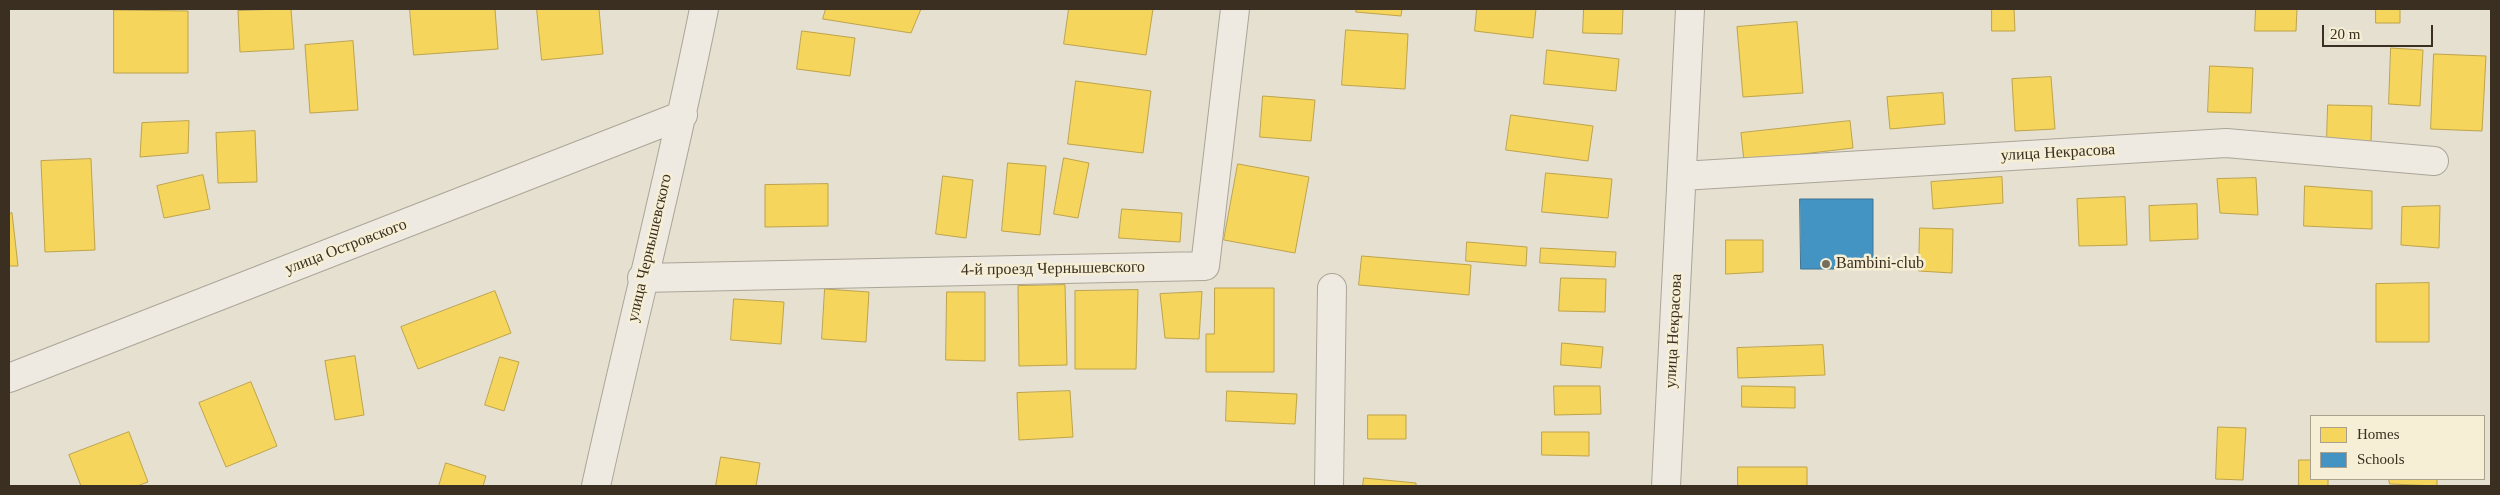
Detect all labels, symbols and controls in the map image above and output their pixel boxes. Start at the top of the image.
scale bar [2325,15,2436,47]
text: 20 m [2330,26,2360,42]
street label: улица Некрасова [2000,140,2116,166]
street label: улица Чернышевского [624,172,676,324]
street label: улица Островского [282,215,410,279]
place label: Bambini-club [1836,254,1924,274]
street label: 4-й проезд Чернышевского [961,258,1145,280]
marker: Bambini-club [1820,258,1832,270]
street label: улица Некрасова [1661,273,1687,389]
legend [2310,415,2485,480]
text: Homes [2357,426,2400,442]
text: Schools [2357,451,2405,467]

